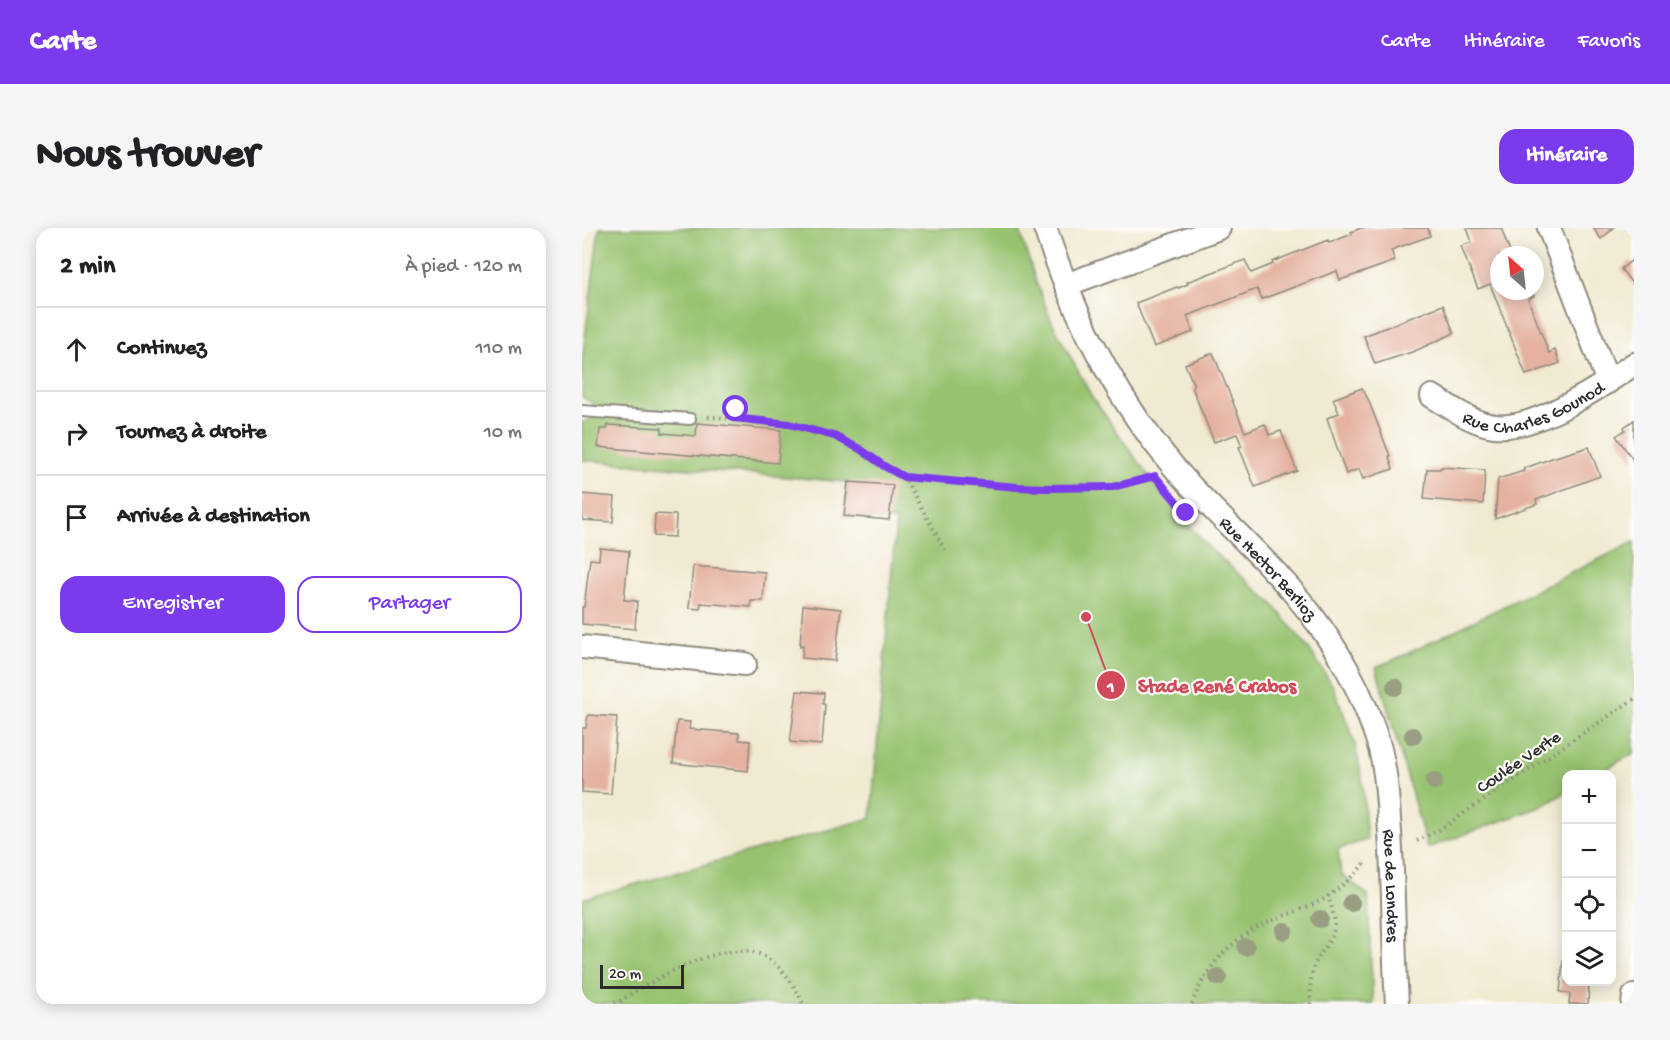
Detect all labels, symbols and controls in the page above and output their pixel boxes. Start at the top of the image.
text: Carte [30,26,97,59]
text: Carte [1381,30,1431,55]
text: Itinéraire [1464,30,1545,55]
text: Favoris [1578,30,1640,55]
button: Itinéraire [1499,129,1634,184]
text: Nous trouver [36,132,259,181]
north arrow [1490,246,1544,300]
text: 2 min [60,252,115,283]
text: À pied · 120 m [405,256,522,279]
icon: ahead [60,333,93,366]
text: Continuez [117,336,206,362]
text: 110 m [476,338,522,361]
street label: Rue Charles Gounod [1458,378,1610,440]
route start [722,395,748,421]
icon: right [60,417,93,450]
text: Tournez à droite [117,420,266,446]
text: 10 m [484,422,522,445]
route end [1172,499,1198,525]
icon: arrive [60,501,93,534]
text: Arrivée à destination [117,504,310,530]
street label: Rue Hector Berlioz [1214,513,1321,627]
button: Enregistrer [60,576,285,633]
button: Partager [297,576,522,633]
callout: Stade René Crabos [1096,666,1308,704]
text: Stade René Crabos [1138,677,1298,700]
text: 1 [1106,678,1115,699]
street label: Coulée Verte [1473,727,1566,799]
map controls [1562,770,1616,986]
button: + [1562,770,1616,824]
button: − [1562,824,1616,878]
street label: Rue de Londres [1377,828,1402,944]
button: locate [1562,878,1616,932]
button: layers [1562,932,1616,986]
scale bar [600,962,684,990]
text: 20 m [609,966,641,985]

